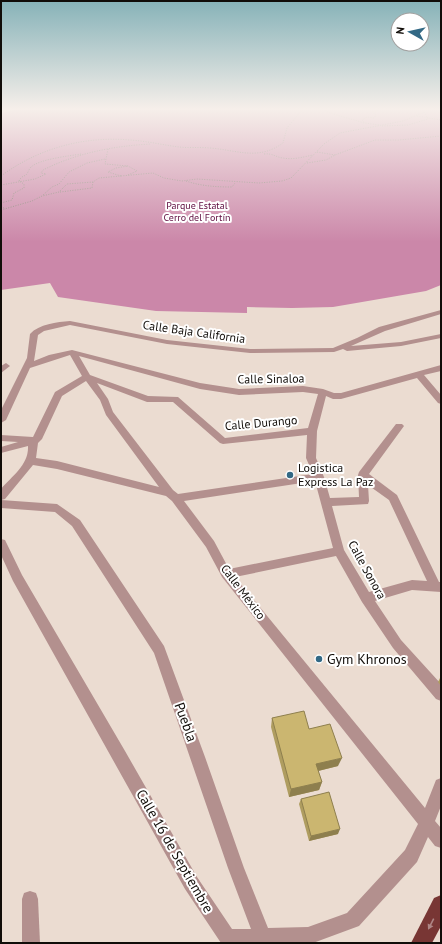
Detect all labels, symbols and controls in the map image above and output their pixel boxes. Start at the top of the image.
north arrow [390,12,430,52]
text: N [393,26,408,35]
park label: Parque Estatal Cerro del Fortín [163,199,231,224]
street label: Calle Baja California [142,317,246,346]
street label: Calle Sinaloa [237,370,305,387]
street label: Calle Durango [224,412,298,433]
place label: Logistica Express La Paz [298,460,373,489]
marker: Logistica Express La Paz [285,470,295,480]
street label: Calle Sonora [345,538,390,602]
street label: Calle México [218,561,269,622]
place label: Gym Khronos [327,650,407,668]
marker: Gym Khronos [314,654,324,664]
street label: Puebla [171,700,201,744]
street label: Calle 16 de Septiembre [132,786,218,916]
one-way arrow [428,918,434,930]

